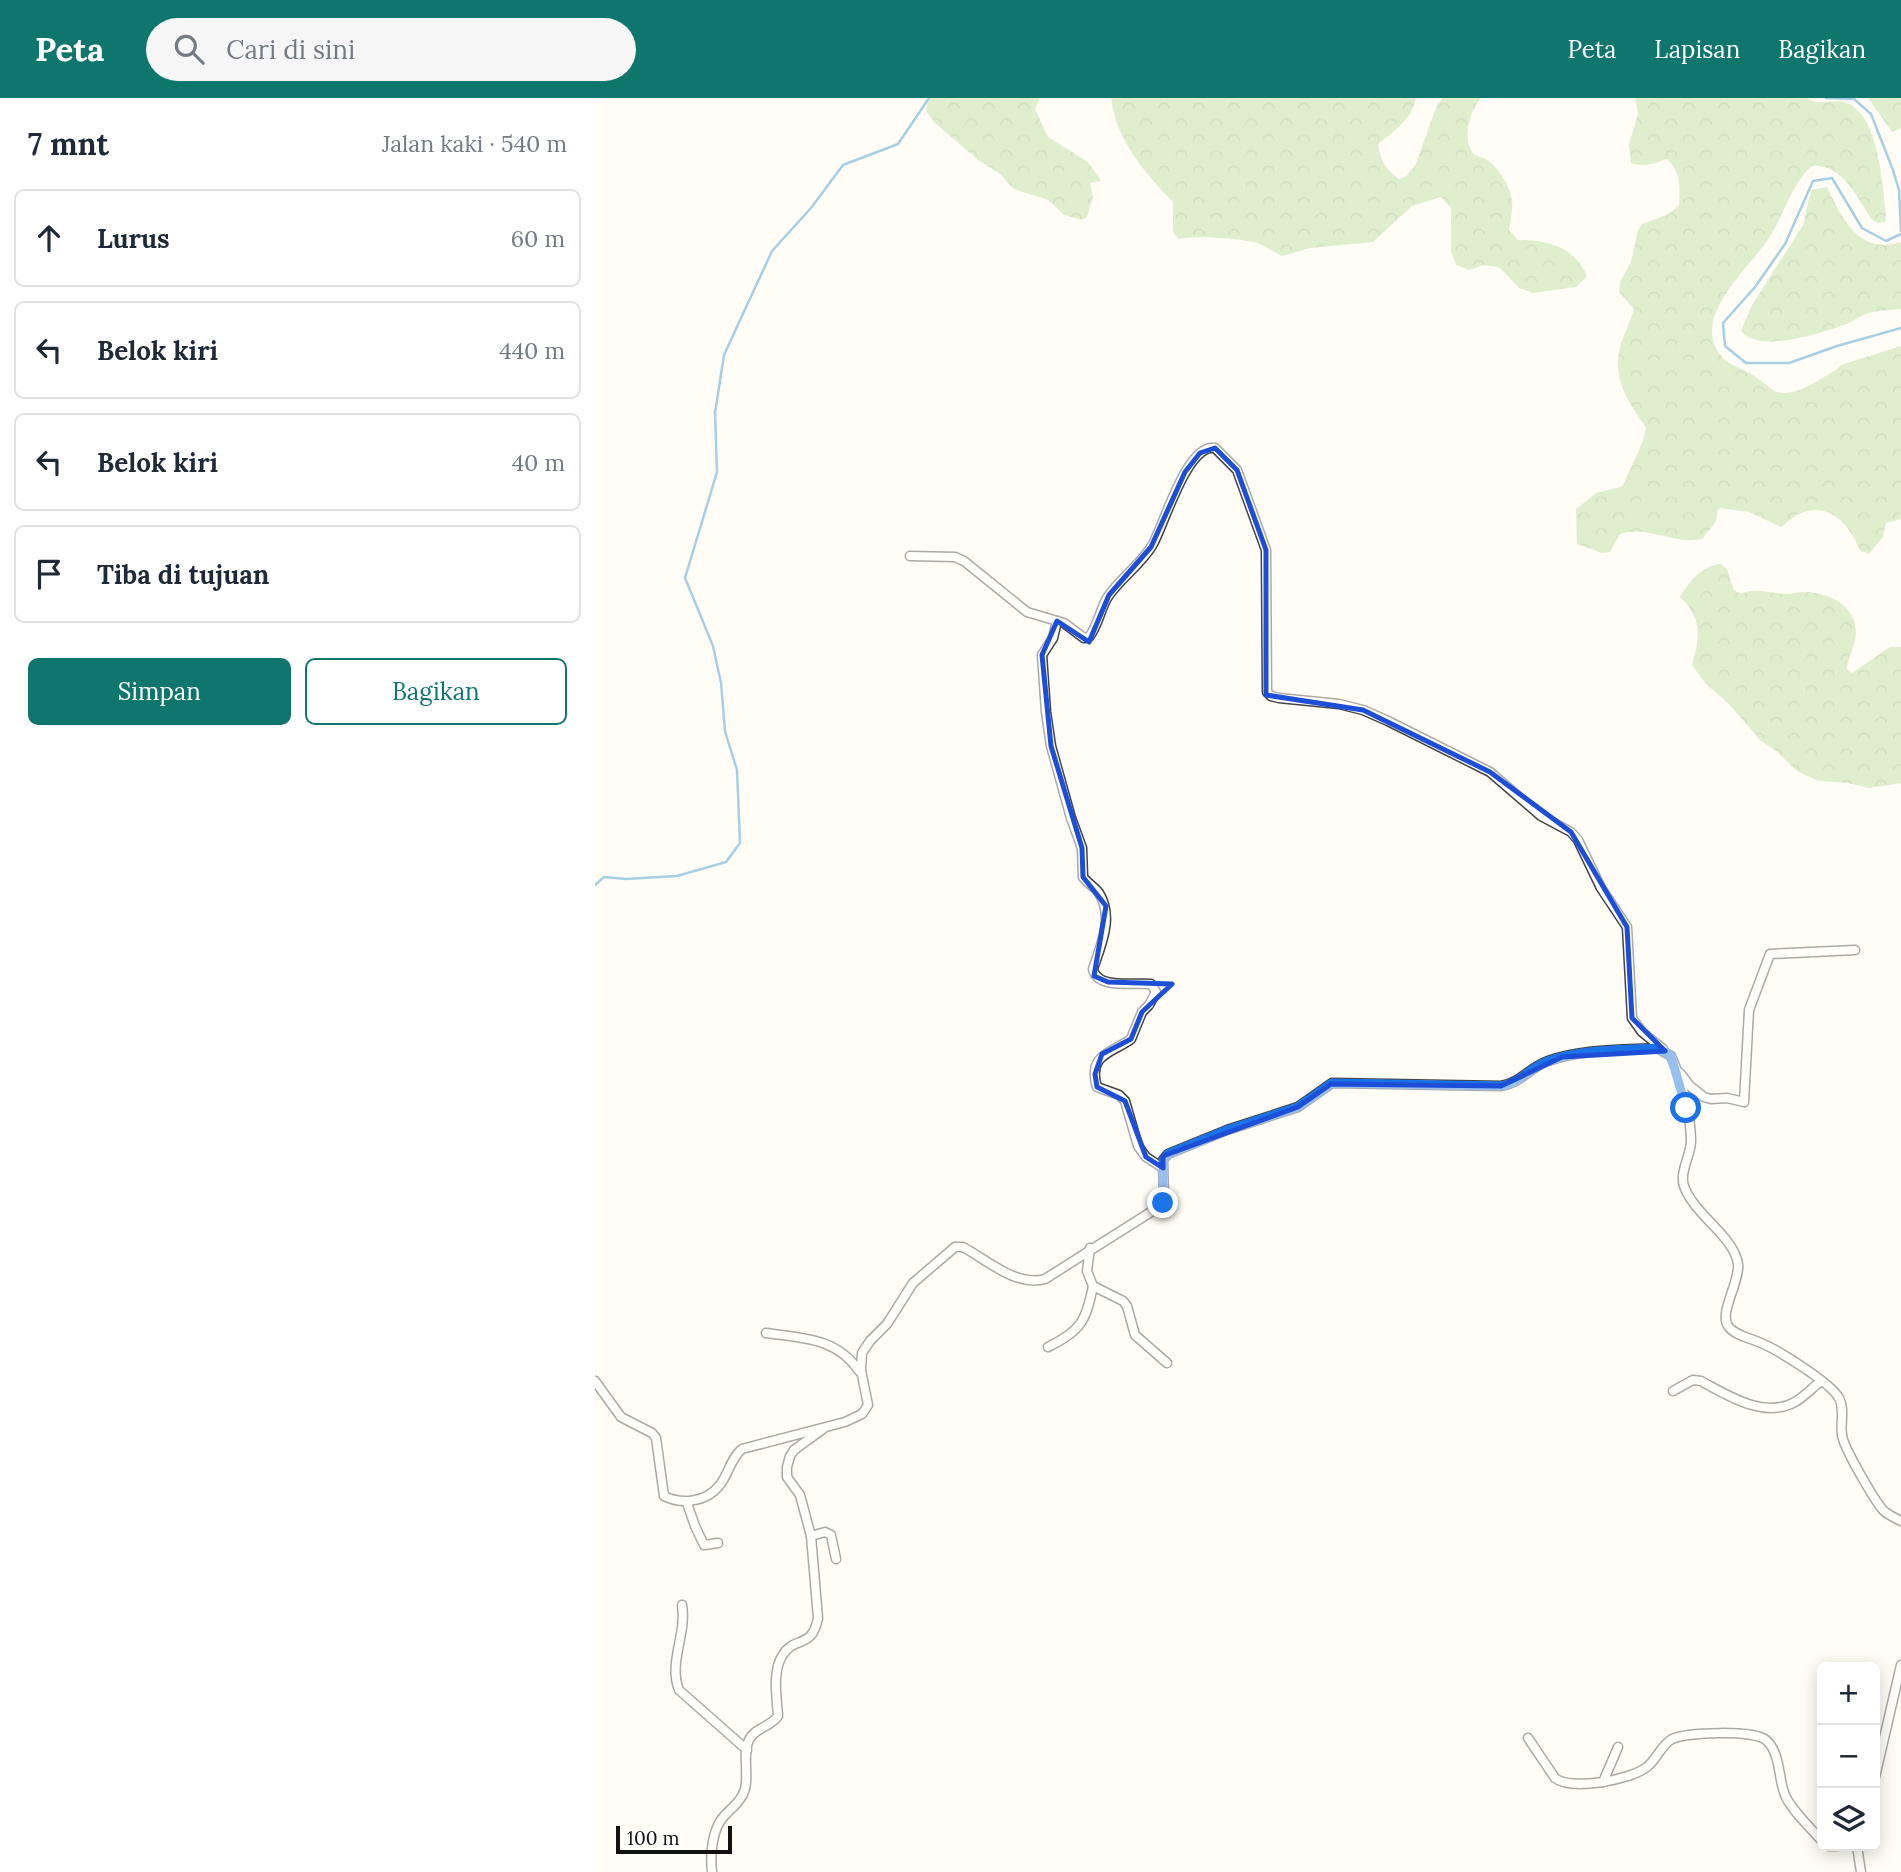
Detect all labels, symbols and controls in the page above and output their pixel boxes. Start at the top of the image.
search box [146,18,636,81]
text: Peta [35,28,104,70]
icon: search [170,30,208,68]
text: Cari di sini [226,33,355,66]
text: Peta [1568,34,1616,65]
text: Lapisan [1654,34,1740,65]
text: Bagikan [1778,34,1866,65]
text: 7 mnt [28,125,109,163]
text: Jalan kaki · 540 m [382,129,567,158]
icon: ahead [30,219,68,257]
text: Lurus [97,222,170,255]
text: 60 m [511,224,565,253]
icon: left [30,331,68,369]
text: Belok kiri [97,334,218,367]
text: 440 m [499,336,565,365]
icon: left [30,443,68,481]
text: Belok kiri [97,446,218,479]
text: 40 m [512,448,565,477]
icon: arrive [30,555,68,593]
text: Tiba di tujuan [97,558,269,591]
button: Simpan [28,658,291,725]
button: Bagikan [305,658,567,725]
route start [1670,1092,1701,1123]
route end [1147,1187,1178,1218]
map controls [1817,1662,1880,1851]
button: + [1817,1662,1880,1725]
button: − [1817,1725,1880,1788]
button: layers [1817,1788,1880,1851]
scale bar [616,1823,731,1855]
text: 100 m [627,1826,680,1850]

